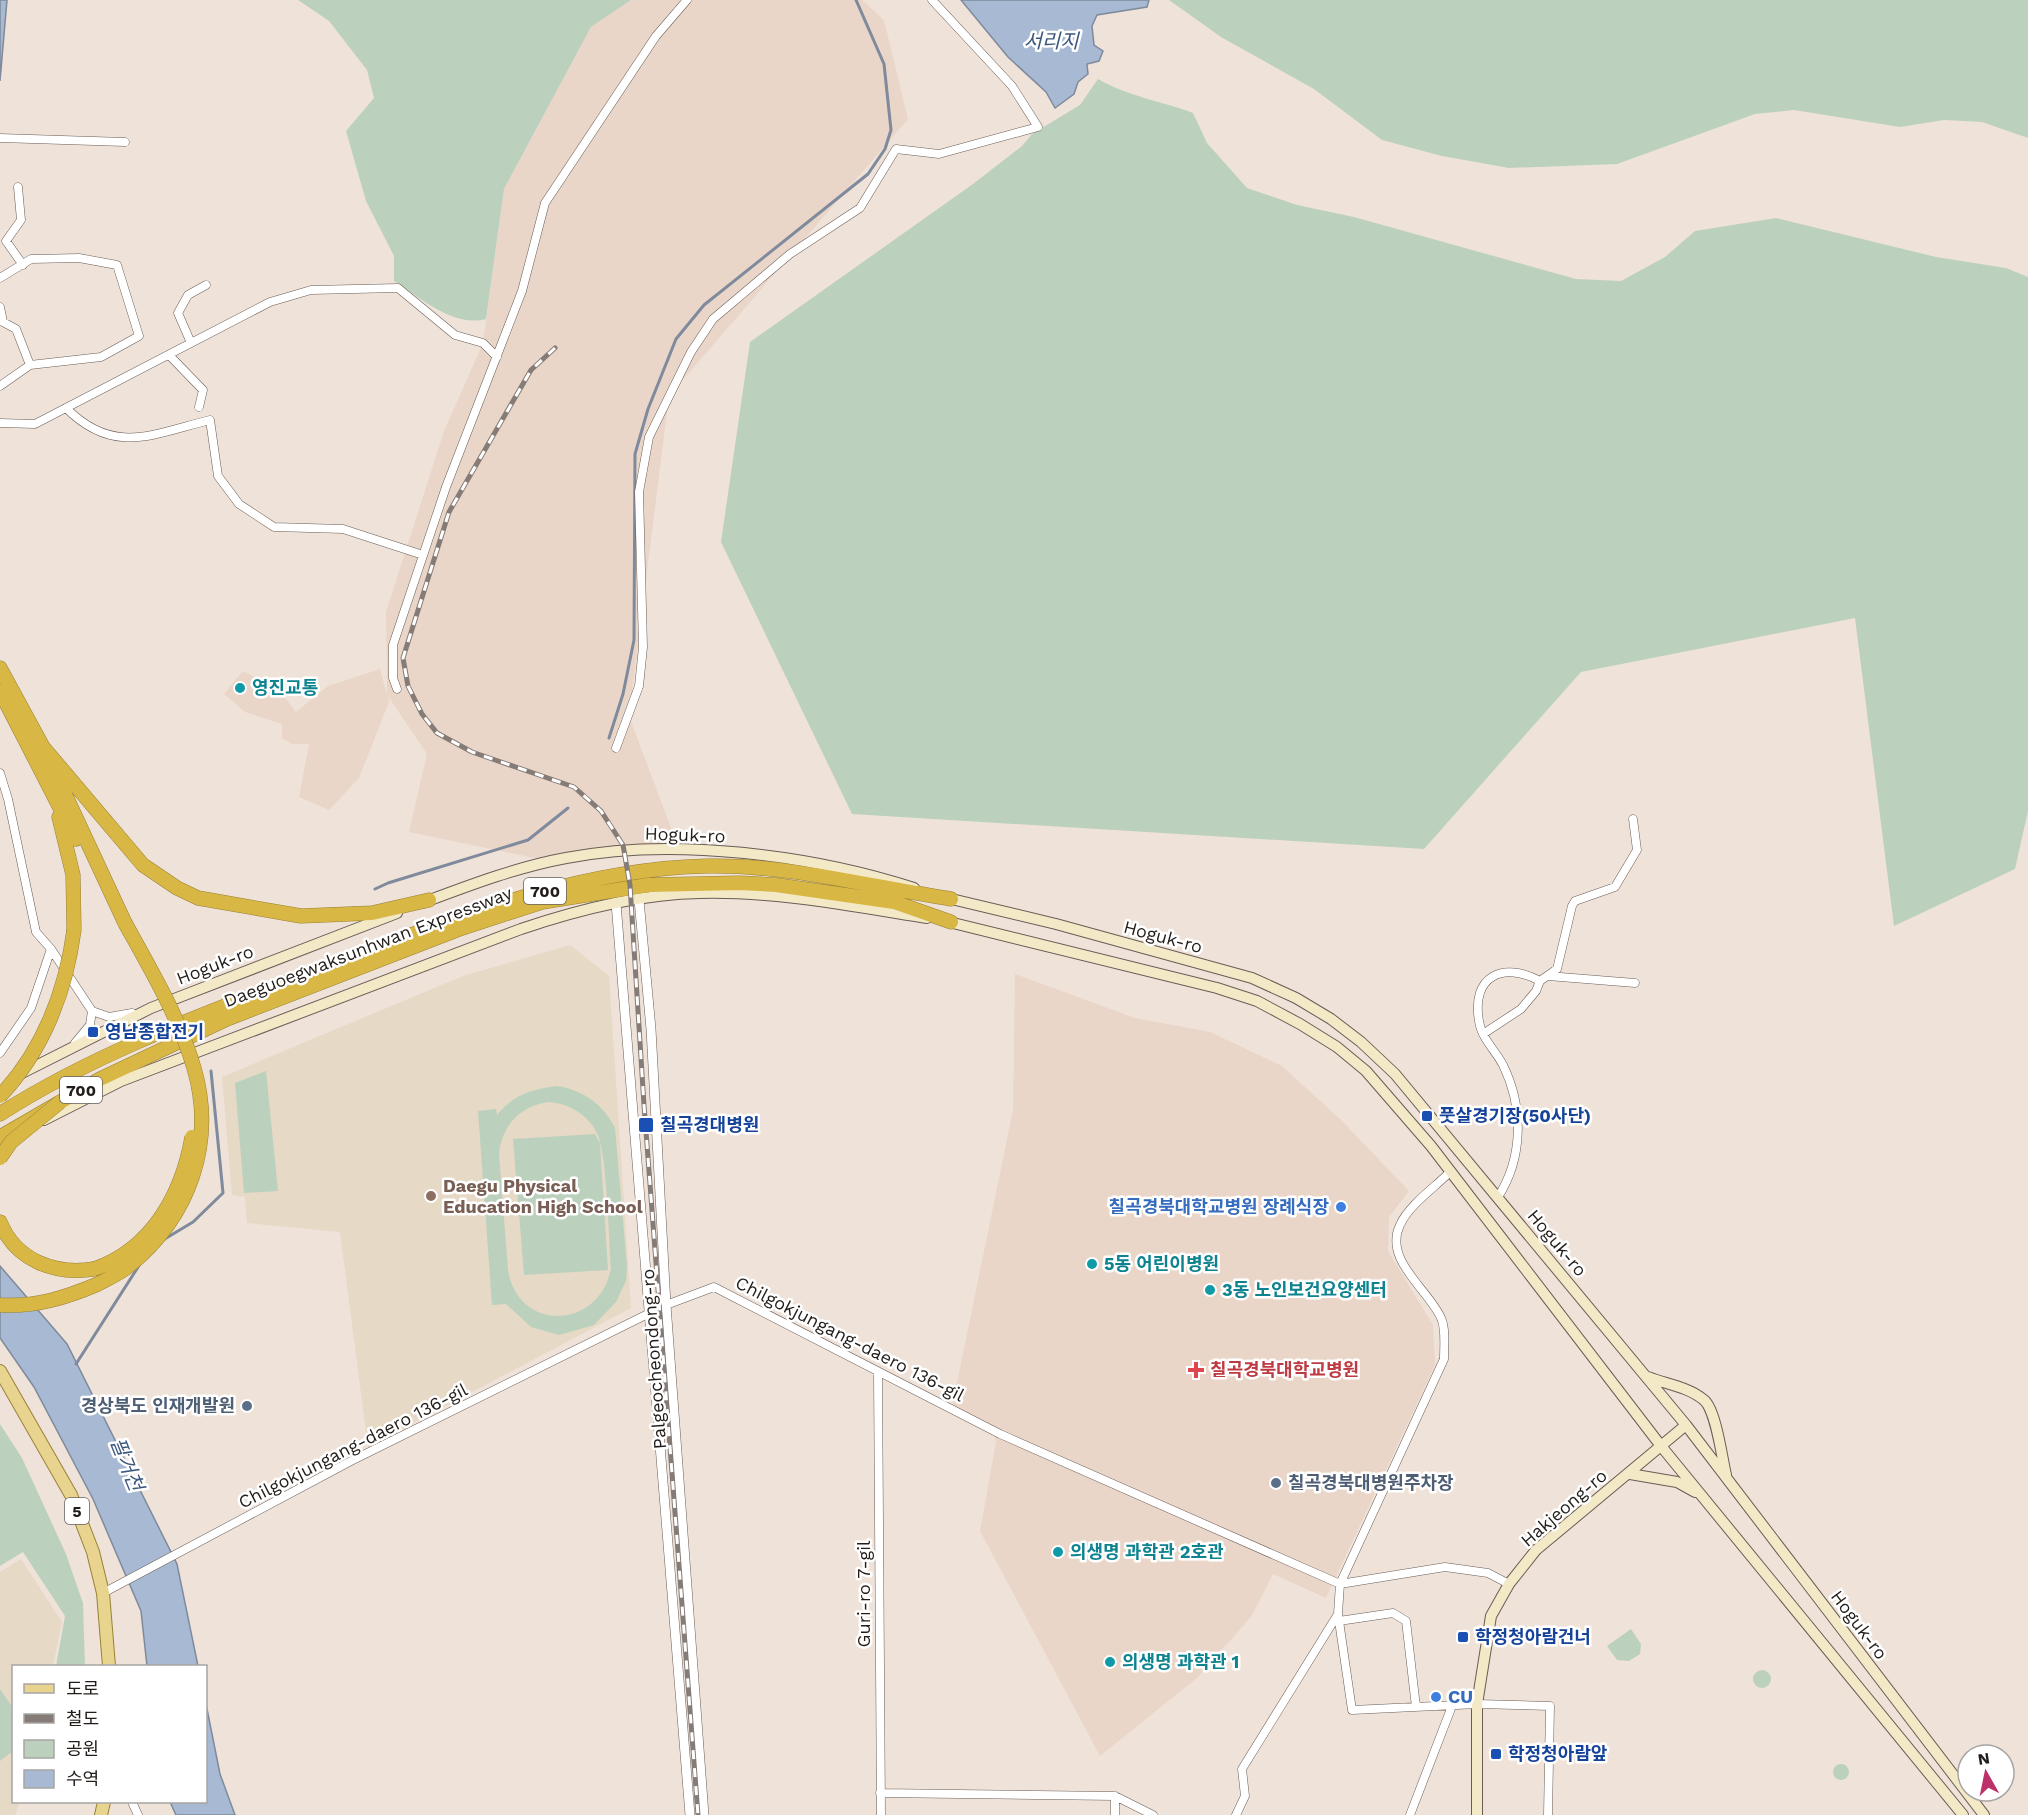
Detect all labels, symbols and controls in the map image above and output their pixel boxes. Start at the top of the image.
water label: 서리지 [1023,29,1080,53]
place label: 영진교통 [252,677,318,698]
marker: 영진교통 [233,681,247,695]
street label: Hoguk-ro [644,823,726,846]
road number: 700 [524,878,566,904]
street label: Daeguoegwaksunhwan Expressway [221,881,516,1011]
street label: Hoguk-ro [1121,916,1205,957]
street label: Hoguk-ro [173,940,256,989]
place label: 영남종합전기 [105,1021,204,1042]
marker: 영남종합전기 [86,1025,100,1039]
road number: 700 [60,1077,102,1103]
place label: 풋살경기장(50사단) [1439,1105,1591,1126]
marker: 풋살경기장(50사단) [1420,1109,1434,1123]
place label: 칠곡경대병원 [660,1114,759,1135]
marker: 칠곡경대병원 [637,1116,655,1134]
place label: Daegu Physical Education High School [443,1175,643,1217]
marker: Daegu Physical Education High School [424,1189,438,1203]
place label: 칠곡경북대학교병원 장례식장 [1109,1196,1329,1217]
marker: 칠곡경북대학교병원 장례식장 [1334,1200,1348,1214]
street label: Hoguk-ro [1523,1205,1591,1280]
place label: 5동 어린이병원 [1104,1253,1219,1274]
marker: 5동 어린이병원 [1085,1257,1099,1271]
street label: Palgeocheondong-ro [637,1268,670,1450]
street label: Chilgokjungang-daero 136-gil [732,1272,969,1406]
place label: 3동 노인보건요양센터 [1222,1279,1387,1300]
marker: 3동 노인보건요양센터 [1203,1283,1217,1297]
place label: 칠곡경북대학교병원 [1210,1359,1359,1380]
marker: 칠곡경북대학교병원 [1187,1361,1205,1379]
street label: Chilgokjungang-daero 136-gil [235,1378,471,1513]
place label: 경상북도 인재개발원 [81,1395,235,1416]
marker: 경상북도 인재개발원 [240,1399,254,1413]
water label: 팔거천 [106,1434,149,1496]
street label: Hakjeong-ro [1516,1465,1611,1551]
place label: 칠곡경북대병원주차장 [1288,1472,1454,1493]
marker: 칠곡경북대병원주차장 [1269,1476,1283,1490]
road number: 5 [65,1498,89,1524]
street label: Guri-ro 7-gil [853,1540,874,1647]
place label: 의생명 과학관 2호관 [1070,1541,1224,1562]
marker: 의생명 과학관 2호관 [1051,1545,1065,1559]
street label: Hoguk-ro [1827,1586,1892,1663]
place label: 학정청아람건너 [1475,1626,1591,1647]
marker: 학정청아람건너 [1456,1630,1470,1644]
place label: 의생명 과학관 1 [1122,1651,1239,1672]
marker: 의생명 과학관 1 [1103,1655,1117,1669]
legend [12,1665,207,1803]
text: 도로 [66,1678,99,1699]
place label: CU [1448,1686,1473,1707]
marker: CU [1429,1690,1443,1704]
text: 철도 [66,1708,99,1729]
text: 공원 [66,1738,99,1759]
place label: 학정청아람앞 [1508,1743,1608,1764]
north arrow [1956,1743,2016,1803]
marker: 학정청아람앞 [1489,1747,1503,1761]
text: N [1976,1748,1991,1769]
text: 수역 [66,1768,99,1789]

